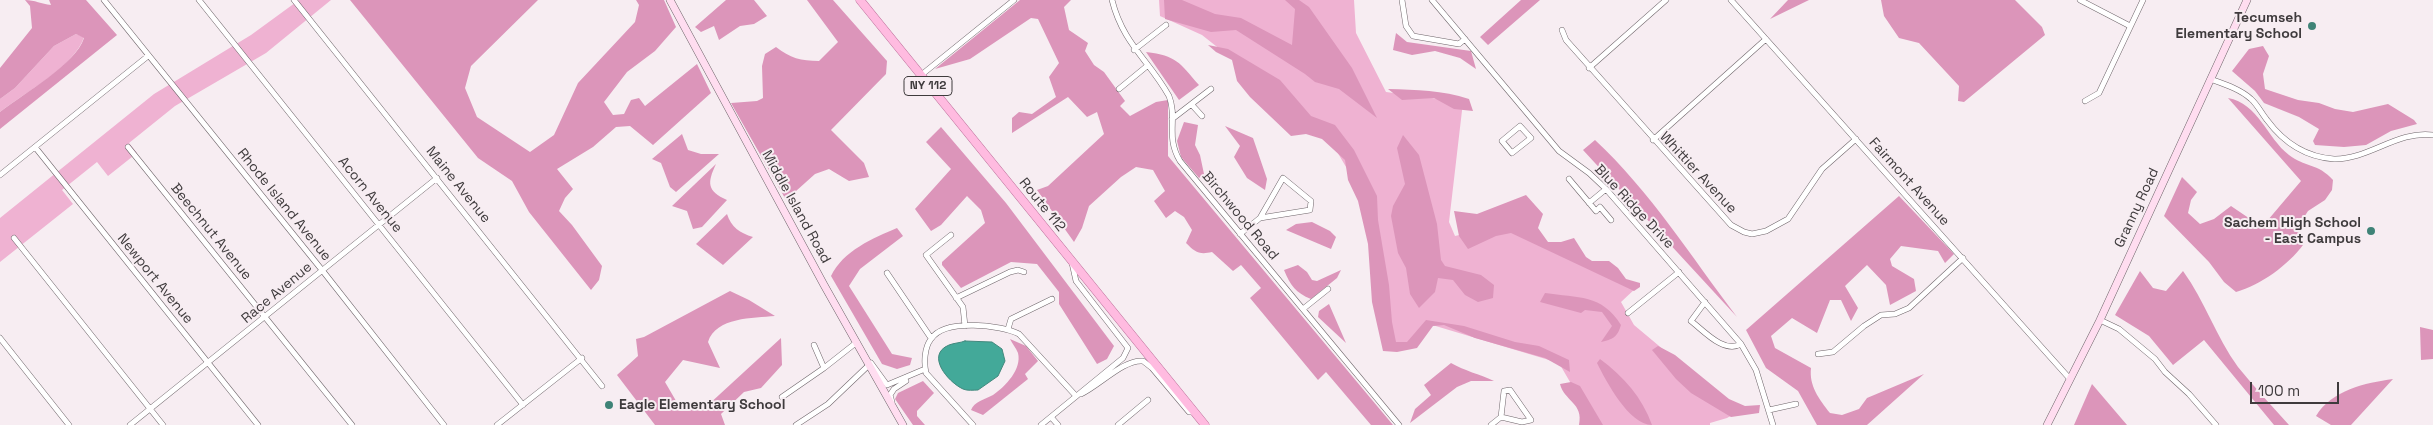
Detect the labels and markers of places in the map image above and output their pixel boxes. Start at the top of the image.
place label: Tecumseh Elementary School [2176,10,2302,42]
marker: Tecumseh Elementary School [2306,20,2318,32]
place label: Sachem High School - East Campus [2224,215,2361,248]
marker: Sachem High School - East Campus [2365,225,2377,237]
place label: Eagle Elementary School [619,397,785,413]
marker: Eagle Elementary School [603,399,615,411]

